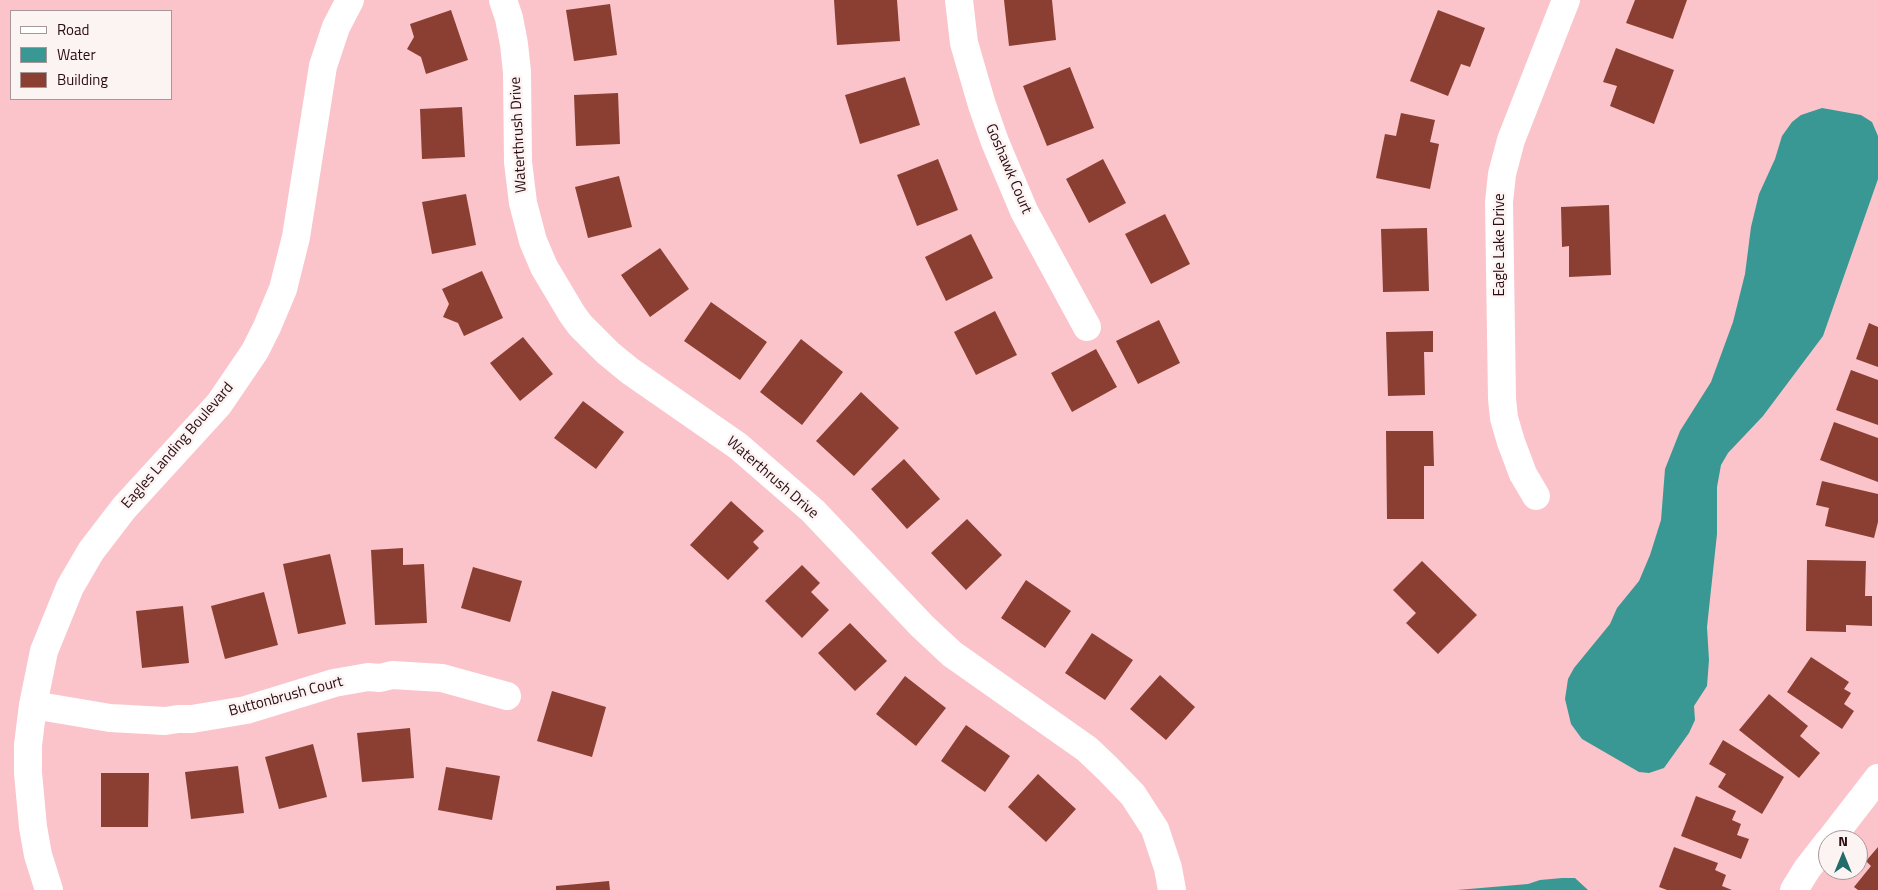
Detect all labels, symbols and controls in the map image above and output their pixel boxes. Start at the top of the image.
legend [10,10,172,100]
text: Road [57,18,89,41]
text: Water [57,43,96,66]
text: Building [57,68,108,91]
street label: Waterthrush Drive [507,76,531,194]
street label: Goshawk Court [981,121,1035,217]
street label: Eagle Lake Drive [1491,193,1509,297]
street label: Eagles Landing Boulevard [118,379,238,513]
street label: Waterthrush Drive [722,433,822,523]
street label: Buttonbrush Court [227,673,345,721]
north arrow [1818,830,1868,880]
text: N [1838,830,1848,851]

